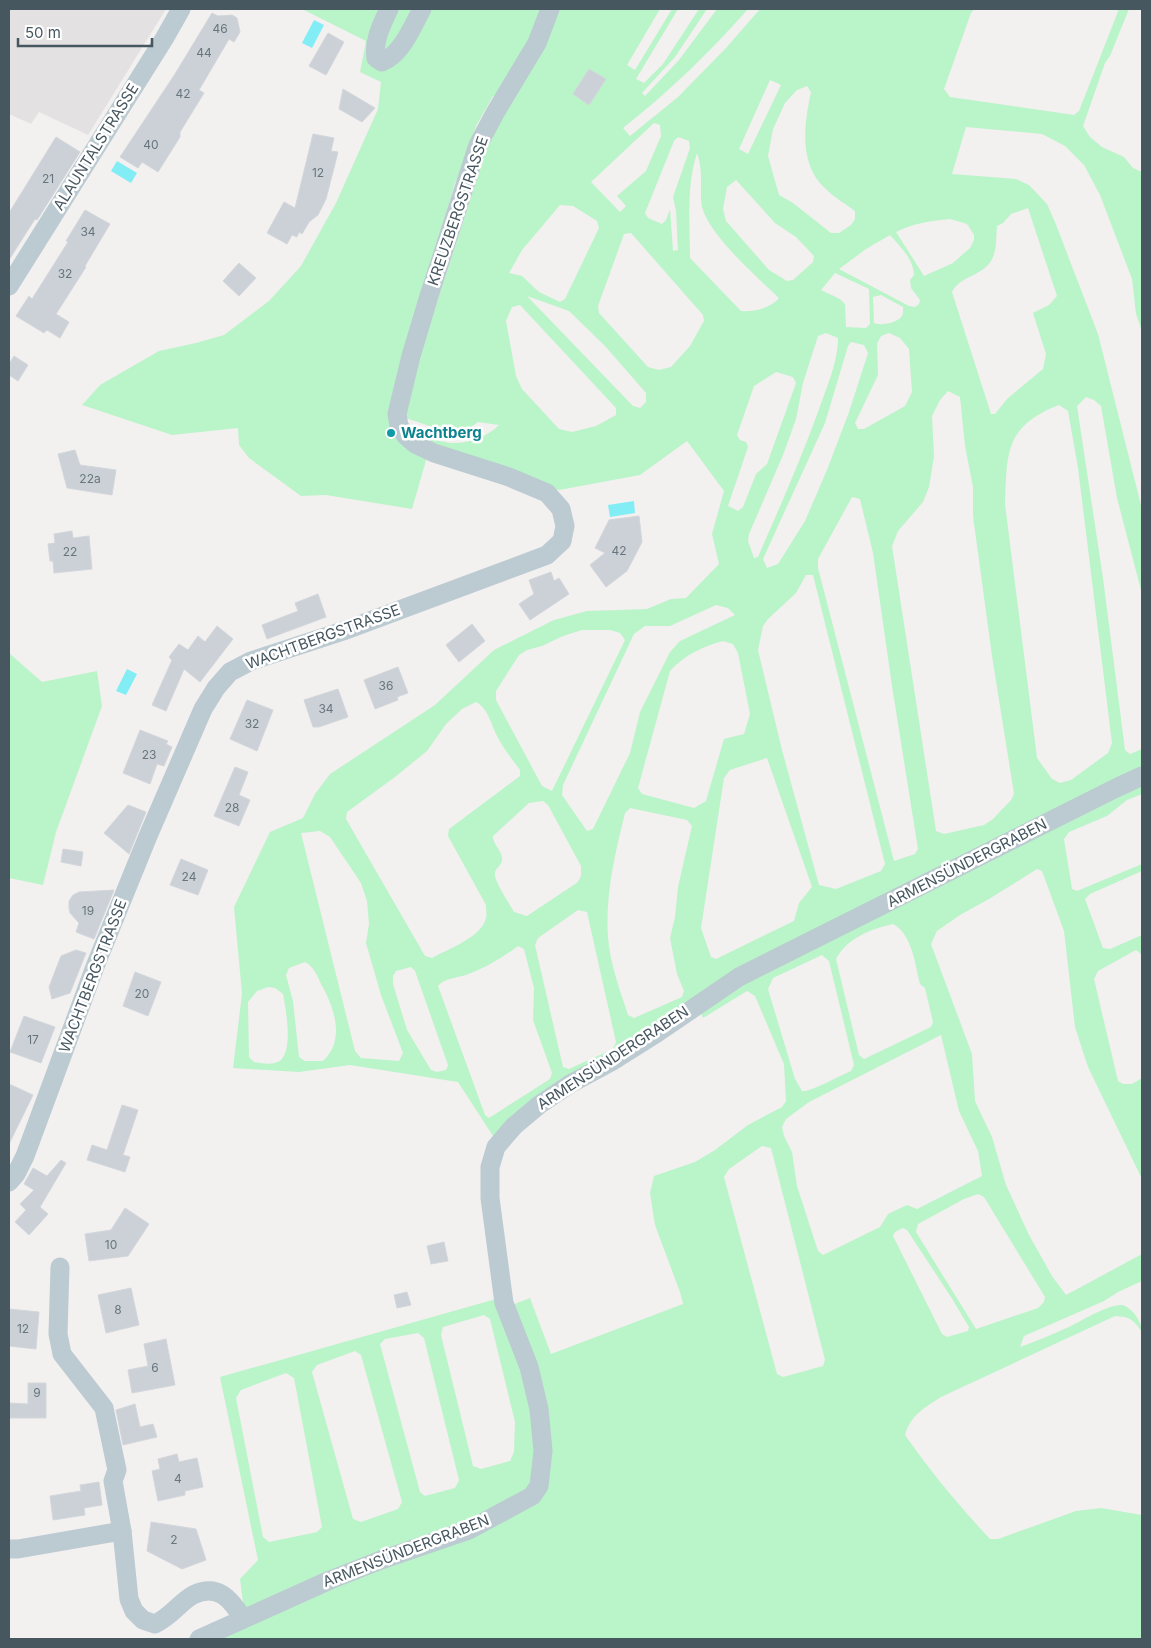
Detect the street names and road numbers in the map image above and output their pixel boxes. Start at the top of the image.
street label: ALAUNTALSTRASSE [49,80,142,214]
street label: KREUZBERGSTRASSE [423,134,492,288]
street label: WACHTBERGSTRASSE [243,600,403,673]
street label: ARMENSÜNDERGRABEN [884,814,1050,911]
street label: WACHTBERGSTRASSE [54,896,131,1055]
street label: ARMENSÜNDERGRABEN [533,1001,692,1114]
street label: ARMENSÜNDERGRABEN [320,1510,492,1591]

